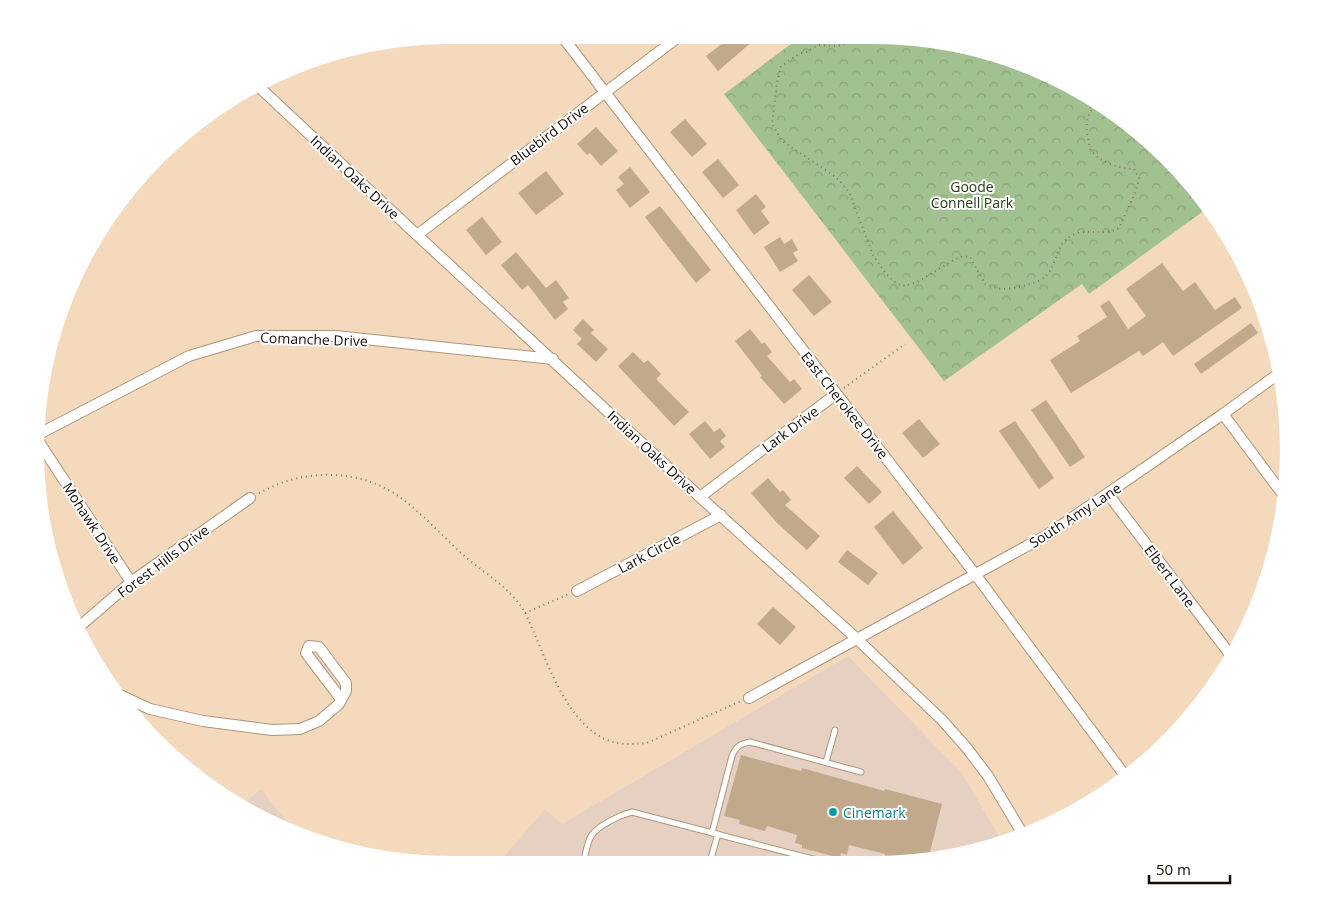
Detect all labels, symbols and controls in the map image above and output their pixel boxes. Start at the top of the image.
street label: Bluebird Drive [506,98,592,170]
street label: Indian Oaks Drive [306,131,404,223]
park label: Goode Connell Park [931,177,1014,212]
street label: Comanche Drive [260,328,368,350]
street label: East Cherokee Drive [797,347,893,463]
street label: Lark Drive [758,401,822,456]
street label: Indian Oaks Drive [603,406,701,498]
street label: South Amy Lane [1025,478,1125,552]
street label: Mohawk Drive [59,479,125,567]
street label: Forest Hills Drive [113,520,213,602]
street label: Lark Circle [615,529,684,577]
street label: Elbert Lane [1140,541,1200,611]
place label: Cinemark [843,803,906,822]
marker: Cinemark [827,806,839,818]
scale bar [1149,852,1230,884]
text: 50 m [1156,859,1191,879]

